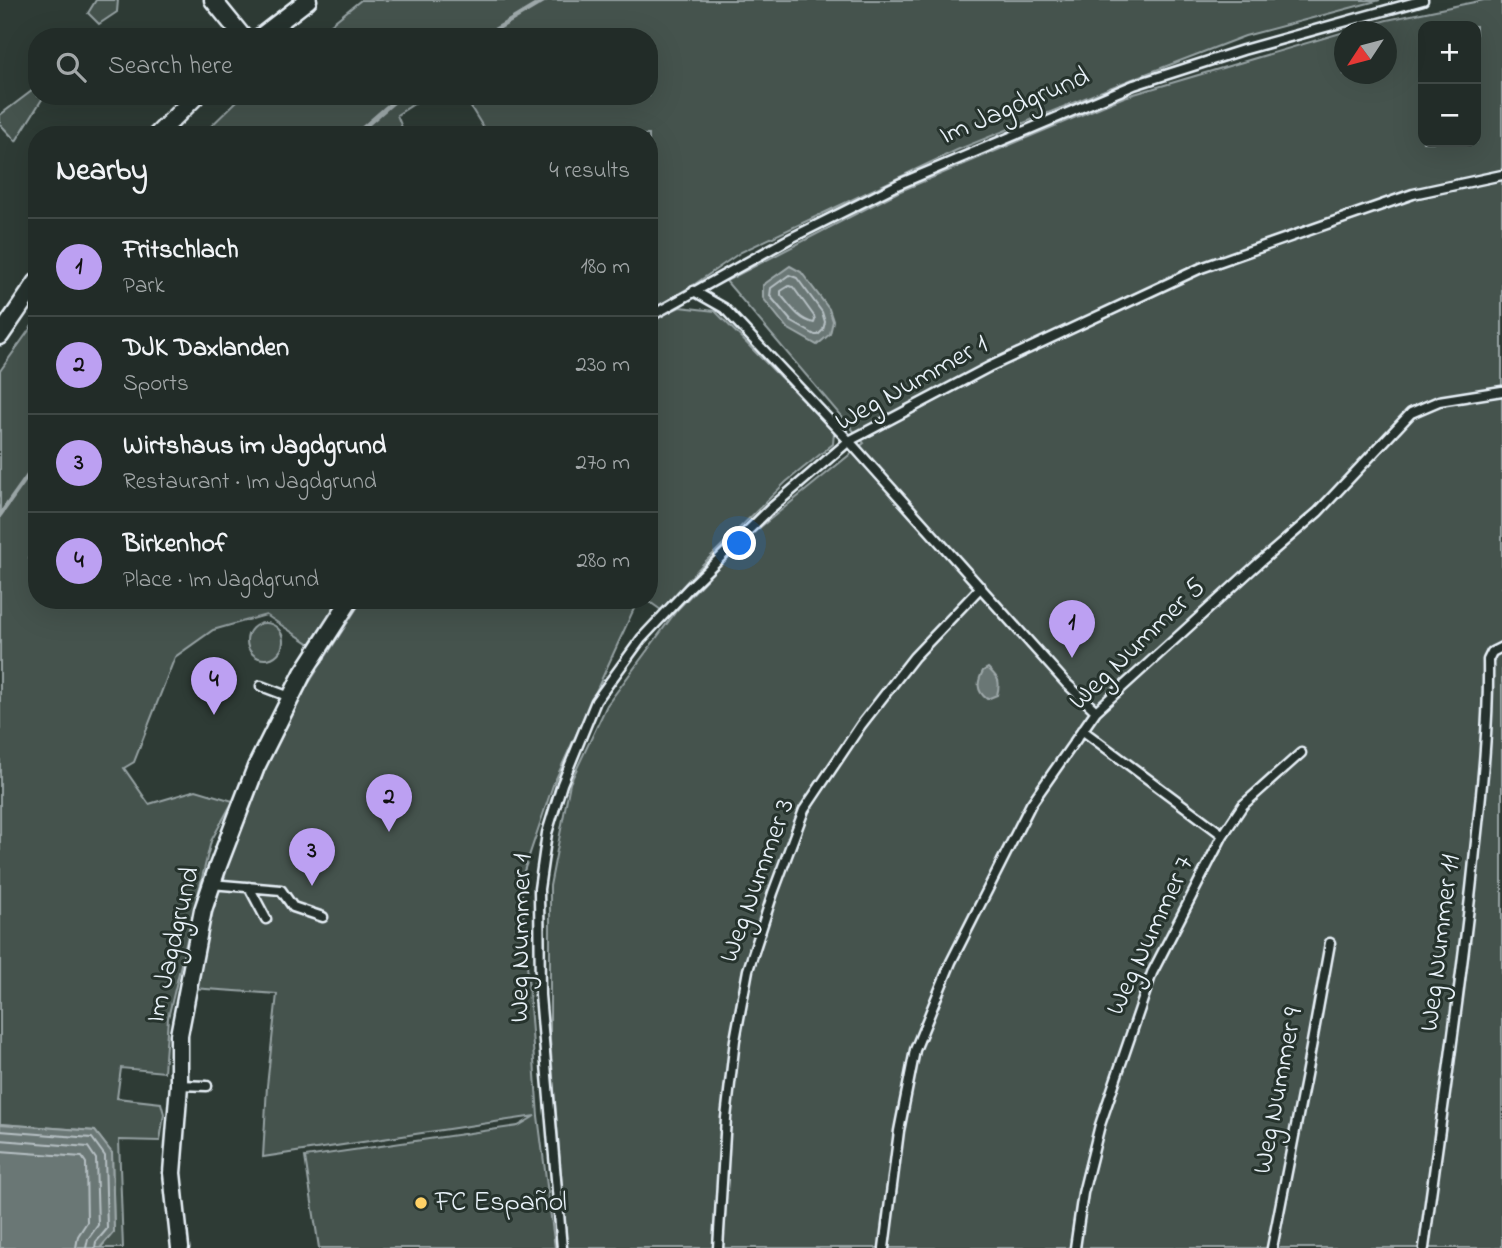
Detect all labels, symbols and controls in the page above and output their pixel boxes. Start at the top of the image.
north arrow [1334,21,1397,84]
map controls [1418,21,1481,147]
button: + [1418,21,1481,84]
search box [28,28,658,105]
icon: search [52,48,90,86]
text: Search here [108,48,233,86]
street label: Im Jagdgrund [934,57,1097,157]
button: − [1418,84,1481,147]
text: Nearby [56,150,148,194]
text: 4 results [549,155,630,188]
text: Fritschlach [123,232,239,270]
text: 1 [75,251,83,284]
text: 180 m [581,251,630,284]
text: Park [123,270,165,303]
street label: Weg Nummer 1 [828,325,996,443]
text: DJK Daxlanden [123,330,289,368]
text: 2 [73,349,85,382]
text: 230 m [576,349,630,382]
text: Sports [123,368,189,401]
text: Wirtshaus im Jagdgrund [123,428,386,466]
text: 3 [74,447,84,480]
text: 270 m [576,447,630,480]
text: Restaurant · Im Jagdgrund [123,466,377,499]
text: Birkenhof [123,526,227,564]
your location [722,526,756,560]
text: 4 [74,545,84,578]
text: 280 m [576,545,630,578]
text: Place · Im Jagdgrund [123,564,319,597]
street label: Weg Nummer 5 [1060,569,1216,721]
pin: 1 [1049,600,1095,658]
pin: 4 [191,657,237,715]
pin: 2 [366,774,412,832]
street label: Weg Nummer 3 [709,793,807,969]
pin: 3 [289,828,335,886]
street label: Weg Nummer 7 [1096,849,1206,1023]
street label: Weg Nummer 11 [1410,852,1472,1034]
street label: Weg Nummer 1 [500,853,544,1023]
street label: Im Jagdgrund [136,863,212,1027]
street label: Weg Nummer 9 [1243,1004,1315,1178]
place label: FC Español [434,1183,567,1224]
marker: FC Español [413,1195,429,1211]

